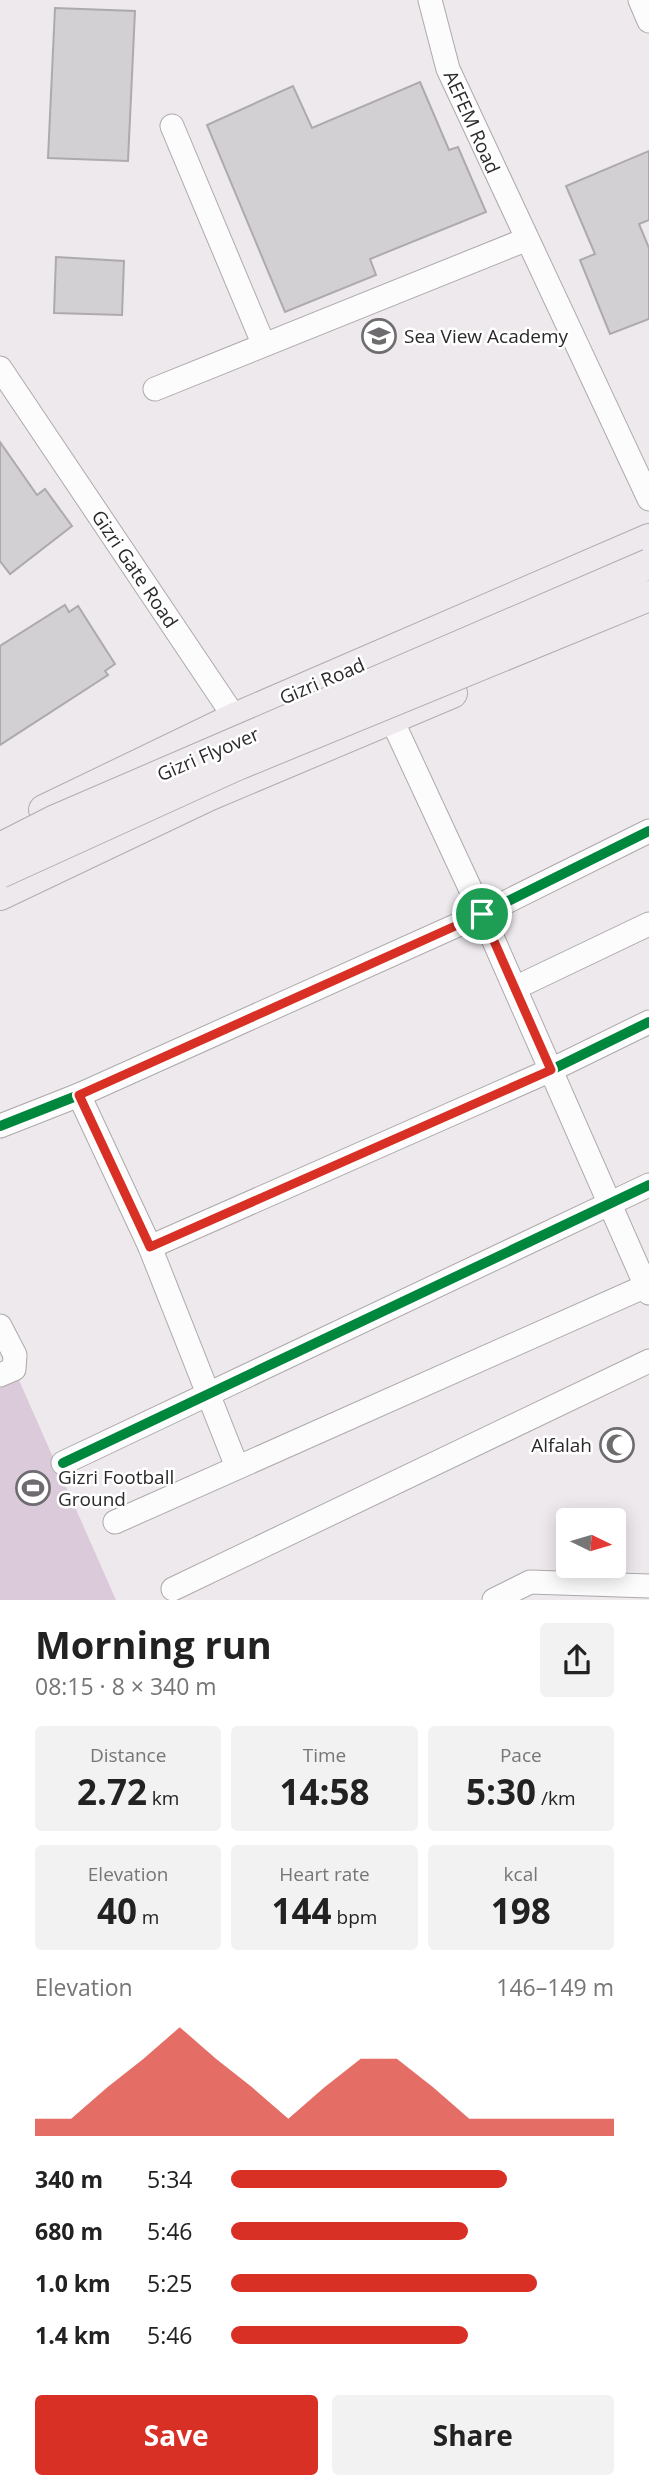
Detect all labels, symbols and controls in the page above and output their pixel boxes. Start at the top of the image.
street label: AEFEM Road [438,66,506,178]
school or university icon: Sea View Academy [360,317,398,355]
place label: Sea View Academy [404,323,569,349]
street label: Gizri Gate Road [86,505,184,633]
street label: Gizri Road [275,651,369,711]
street label: Gizri Flyover [153,721,263,787]
pin [452,884,512,944]
icon: arrive [463,895,501,933]
mosque icon: Alfalah [598,1426,636,1464]
place label: Alfalah [531,1432,592,1458]
place label: Gizri Football Ground [58,1464,174,1512]
sports icon: Gizri Football Ground [14,1469,52,1507]
north arrow [556,1508,626,1578]
map controls [556,1508,626,1578]
text: Morning run [35,1618,272,1670]
button: share [540,1623,614,1697]
text: 08:15 · 8 × 340 m [35,1670,217,1702]
text: Distance [90,1742,166,1768]
text: Time [303,1742,346,1768]
text: Pace [500,1742,542,1768]
text: 2.72 [77,1768,147,1815]
text: 14:58 [279,1768,370,1815]
text: 5:30 [466,1768,536,1815]
text: km [147,1785,179,1811]
text: /km [536,1785,576,1811]
text: Elevation [88,1861,169,1887]
text: Heart rate [279,1861,370,1887]
text: kcal [504,1861,538,1887]
text: 40 [97,1887,137,1934]
text: 144 [272,1887,332,1934]
text: 198 [491,1887,551,1934]
text: m [137,1904,159,1930]
text: bpm [332,1904,377,1930]
text: Elevation [35,1971,133,2003]
text: 146–149 m [496,1971,614,2003]
text: 340 m [35,2163,103,2195]
text: 5:34 [147,2163,193,2195]
text: 680 m [35,2215,103,2247]
text: 5:46 [147,2215,193,2247]
text: 1.0 km [35,2267,111,2299]
text: 5:25 [147,2267,193,2299]
text: 1.4 km [35,2319,111,2351]
text: 5:46 [147,2319,193,2351]
button: Save [35,2395,318,2475]
button: Share [332,2395,614,2475]

